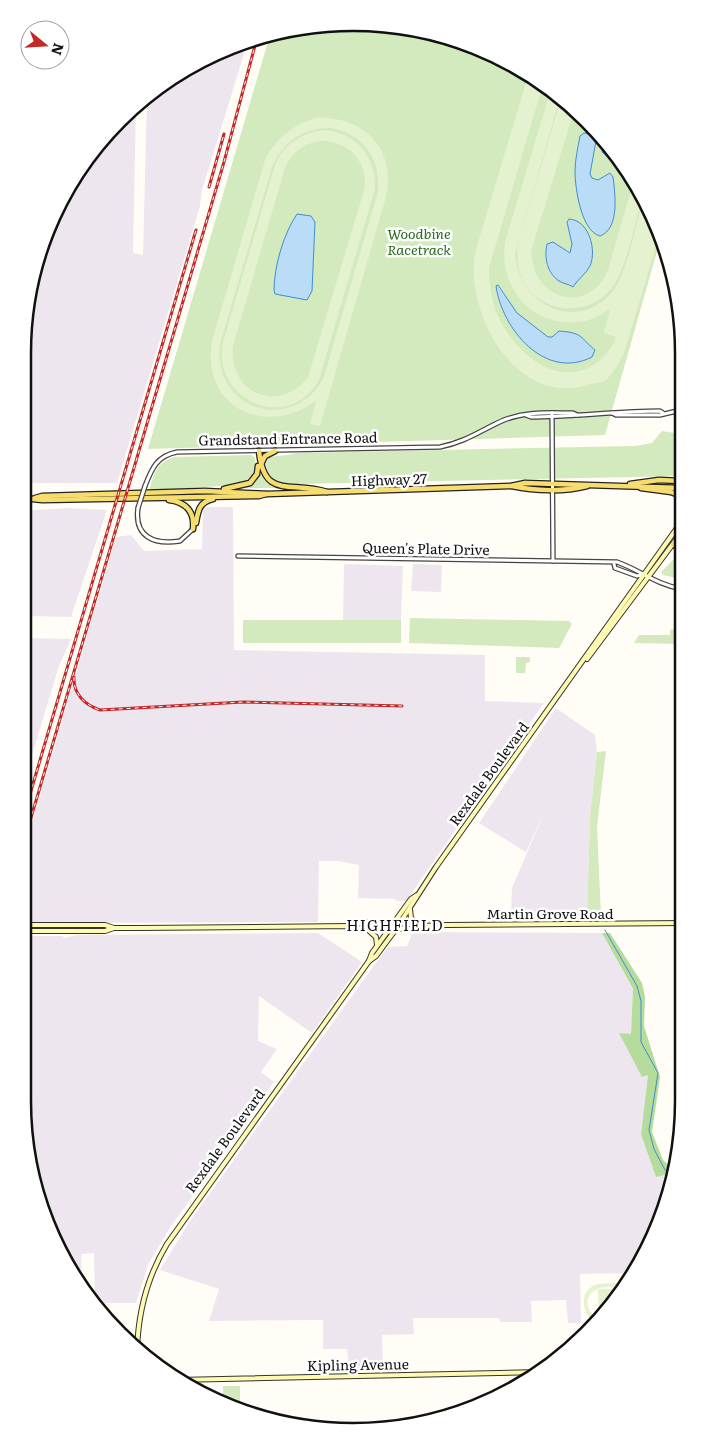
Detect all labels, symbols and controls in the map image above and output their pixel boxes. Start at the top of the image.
north arrow [20,20,70,70]
text: N [47,41,70,58]
park label: Woodbine Racetrack [387,223,451,259]
street label: Grandstand Entrance Road [198,426,378,450]
street label: Highway 27 [350,468,428,490]
street label: Queen's Plate Drive [362,537,490,559]
street label: Rexdale Boulevard [444,717,533,829]
street label: Martin Grove Road [486,903,614,923]
district label: HIGHFIELD [346,913,444,936]
street label: Rexdale Boulevard [180,1084,269,1196]
street label: Kipling Avenue [307,1353,409,1375]

